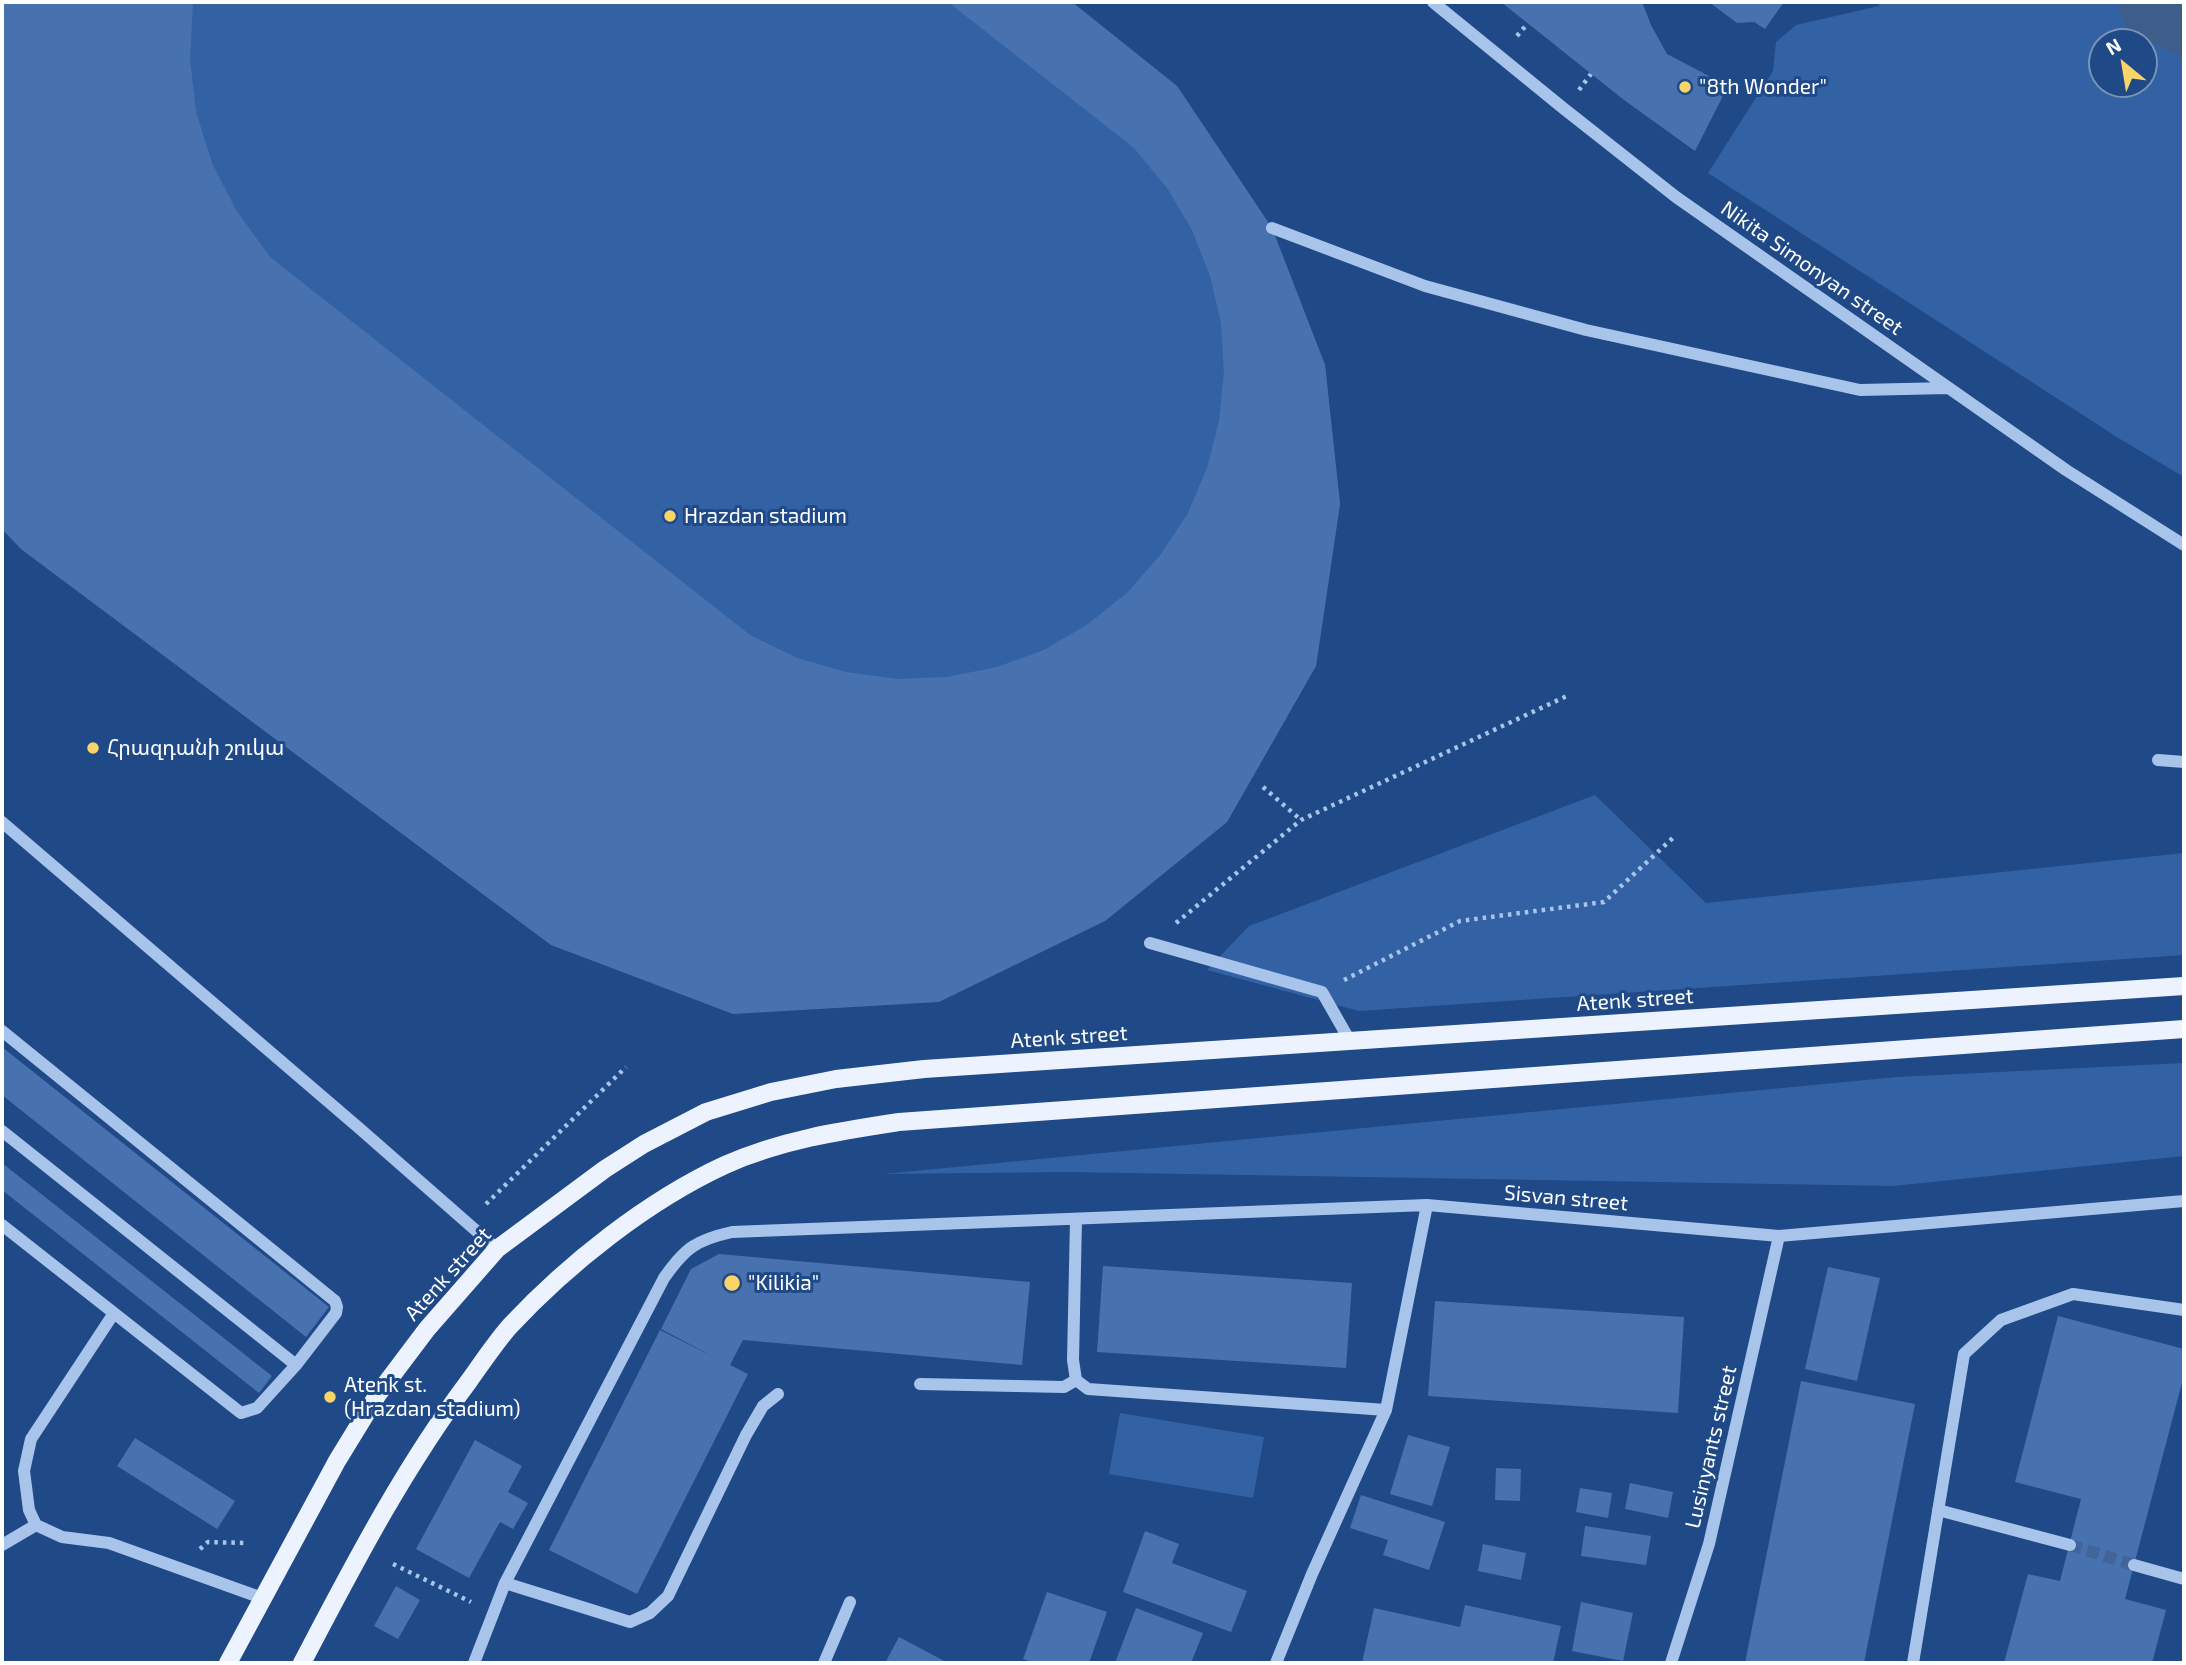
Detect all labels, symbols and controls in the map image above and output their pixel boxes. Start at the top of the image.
north arrow [2088,28,2158,98]
text: N [2102,33,2125,60]
place label: "8th Wonder" [1699,74,1827,100]
marker: "8th Wonder" [1677,79,1693,95]
street label: Nikita Simonyan street [1716,196,1908,340]
place label: Hrazdan stadium [684,503,847,529]
marker: Hrazdan stadium [662,508,678,524]
place label: Հրազդանի շուկա [107,735,284,761]
marker: Հրազդանի շուկա [85,740,101,756]
street label: Atenk street [1576,983,1694,1017]
street label: Atenk street [1010,1020,1128,1054]
street label: Sisvan street [1503,1180,1629,1216]
street label: Atenk street [399,1222,497,1326]
place label: "Kilikia" [748,1270,819,1296]
marker: "Kilikia" [722,1273,742,1293]
street label: Lusinyants street [1680,1363,1742,1531]
place label: Atenk st. (Hrazdan stadium) [344,1372,521,1422]
marker: Atenk st. (Hrazdan stadium) [322,1389,338,1405]

